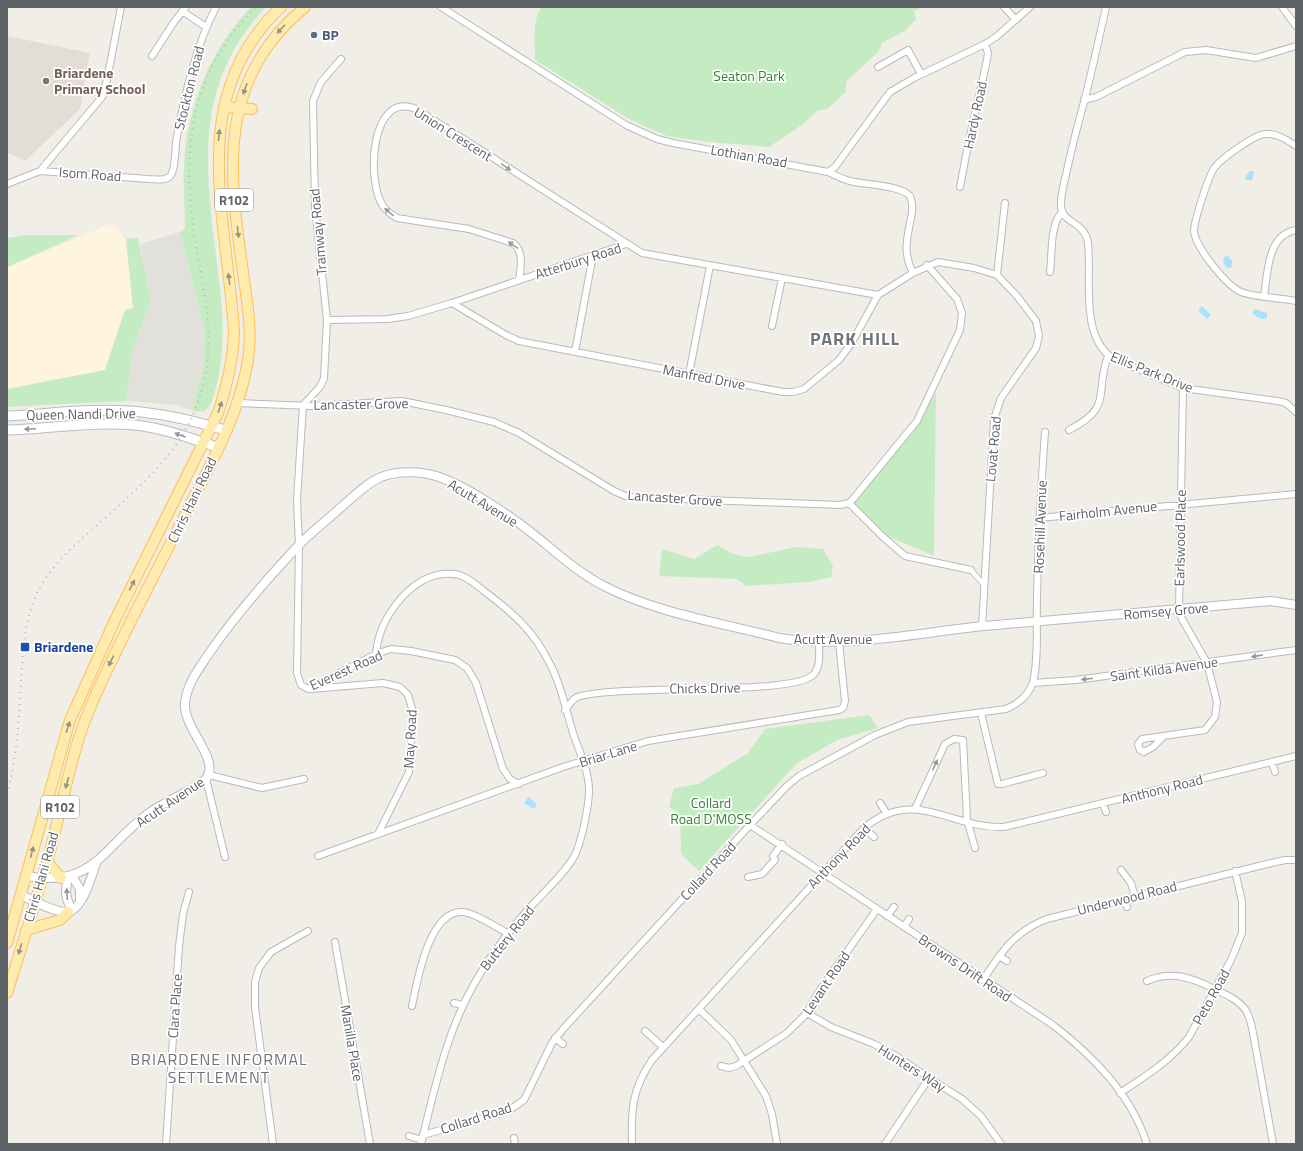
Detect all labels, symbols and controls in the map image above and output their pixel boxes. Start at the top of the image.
one-way arrow [277,24,286,34]
place label: BP [322,24,339,45]
marker: BP [309,30,319,40]
street label: Stockton Road [168,44,209,132]
place label: Briardene Primary School [54,62,146,99]
park label: Seaton Park [713,65,785,86]
marker: Briardene Primary School [41,76,51,86]
street label: Hardy Road [957,79,992,151]
one-way arrow [241,84,247,96]
street label: Union Crescent [410,101,497,166]
one-way arrow [216,129,222,141]
street label: Lothian Road [709,138,789,173]
street label: Isom Road [58,161,122,186]
one-way arrow [501,163,511,171]
street label: Tramway Road [303,188,332,276]
road number: R102 [215,189,253,211]
one-way arrow [384,207,394,216]
one-way arrow [235,226,241,238]
street label: Atterbury Road [532,237,624,284]
one-way arrow [507,241,518,248]
one-way arrow [225,273,232,285]
district label: PARK HILL [810,325,900,352]
street label: Ellis Park Drive [1108,345,1197,398]
street label: Manfred Drive [661,358,747,395]
street label: Lancaster Grove [313,392,409,415]
one-way arrow [217,401,223,413]
street label: Queen Nandi Drive [26,402,136,425]
street label: Lovat Road [979,415,1006,483]
one-way arrow [23,426,36,432]
one-way arrow [174,432,186,438]
street label: Chris Hani Road [162,453,221,546]
street label: Acutt Avenue [444,473,522,532]
street label: Rosehill Avenue [1027,480,1052,574]
street label: Lancaster Grove [627,484,723,511]
street label: Earlswood Place [1168,489,1191,587]
street label: Fairholm Avenue [1058,495,1158,526]
one-way arrow [129,580,136,591]
street label: Romsey Grove [1123,596,1209,625]
street label: Acutt Avenue [794,628,872,649]
place label: Briardene [34,636,93,657]
marker: Briardene [19,641,31,653]
street label: Everest Road [306,644,386,695]
street label: Saint Kilda Avenue [1109,651,1219,686]
one-way arrow [1251,653,1263,659]
one-way arrow [108,656,114,667]
street label: Chicks Drive [669,676,741,699]
one-way arrow [1081,676,1093,682]
street label: May Road [397,709,422,769]
one-way arrow [65,720,71,732]
street label: Briar Lane [576,735,640,772]
one-way arrow [932,759,938,770]
street label: Anthony Road [1119,768,1205,809]
street label: Acutt Avenue [131,771,208,832]
one-way arrow [64,777,70,789]
park label: Collard Road D'MOSS [670,792,752,829]
road number: R102 [41,796,79,818]
street label: Anthony Road [802,818,875,893]
street label: Chris Hani Road [18,829,63,924]
street label: Collard Road [675,837,740,905]
one-way arrow [30,846,36,858]
street label: Underwood Road [1075,875,1179,920]
one-way arrow [63,888,70,900]
street label: Buttery Road [474,901,539,975]
street label: Browns Drift Road [915,929,1016,1007]
one-way arrow [17,943,23,955]
street label: Levant Road [796,947,855,1019]
street label: Peto Road [1187,965,1235,1029]
street label: Clara Place [162,973,187,1039]
street label: Manilla Place [335,1003,370,1083]
street label: Hunters Way [874,1038,951,1097]
district label: BRIARDENE INFORMAL SETTLEMENT [130,1047,308,1089]
street label: Collard Road [438,1096,514,1139]

